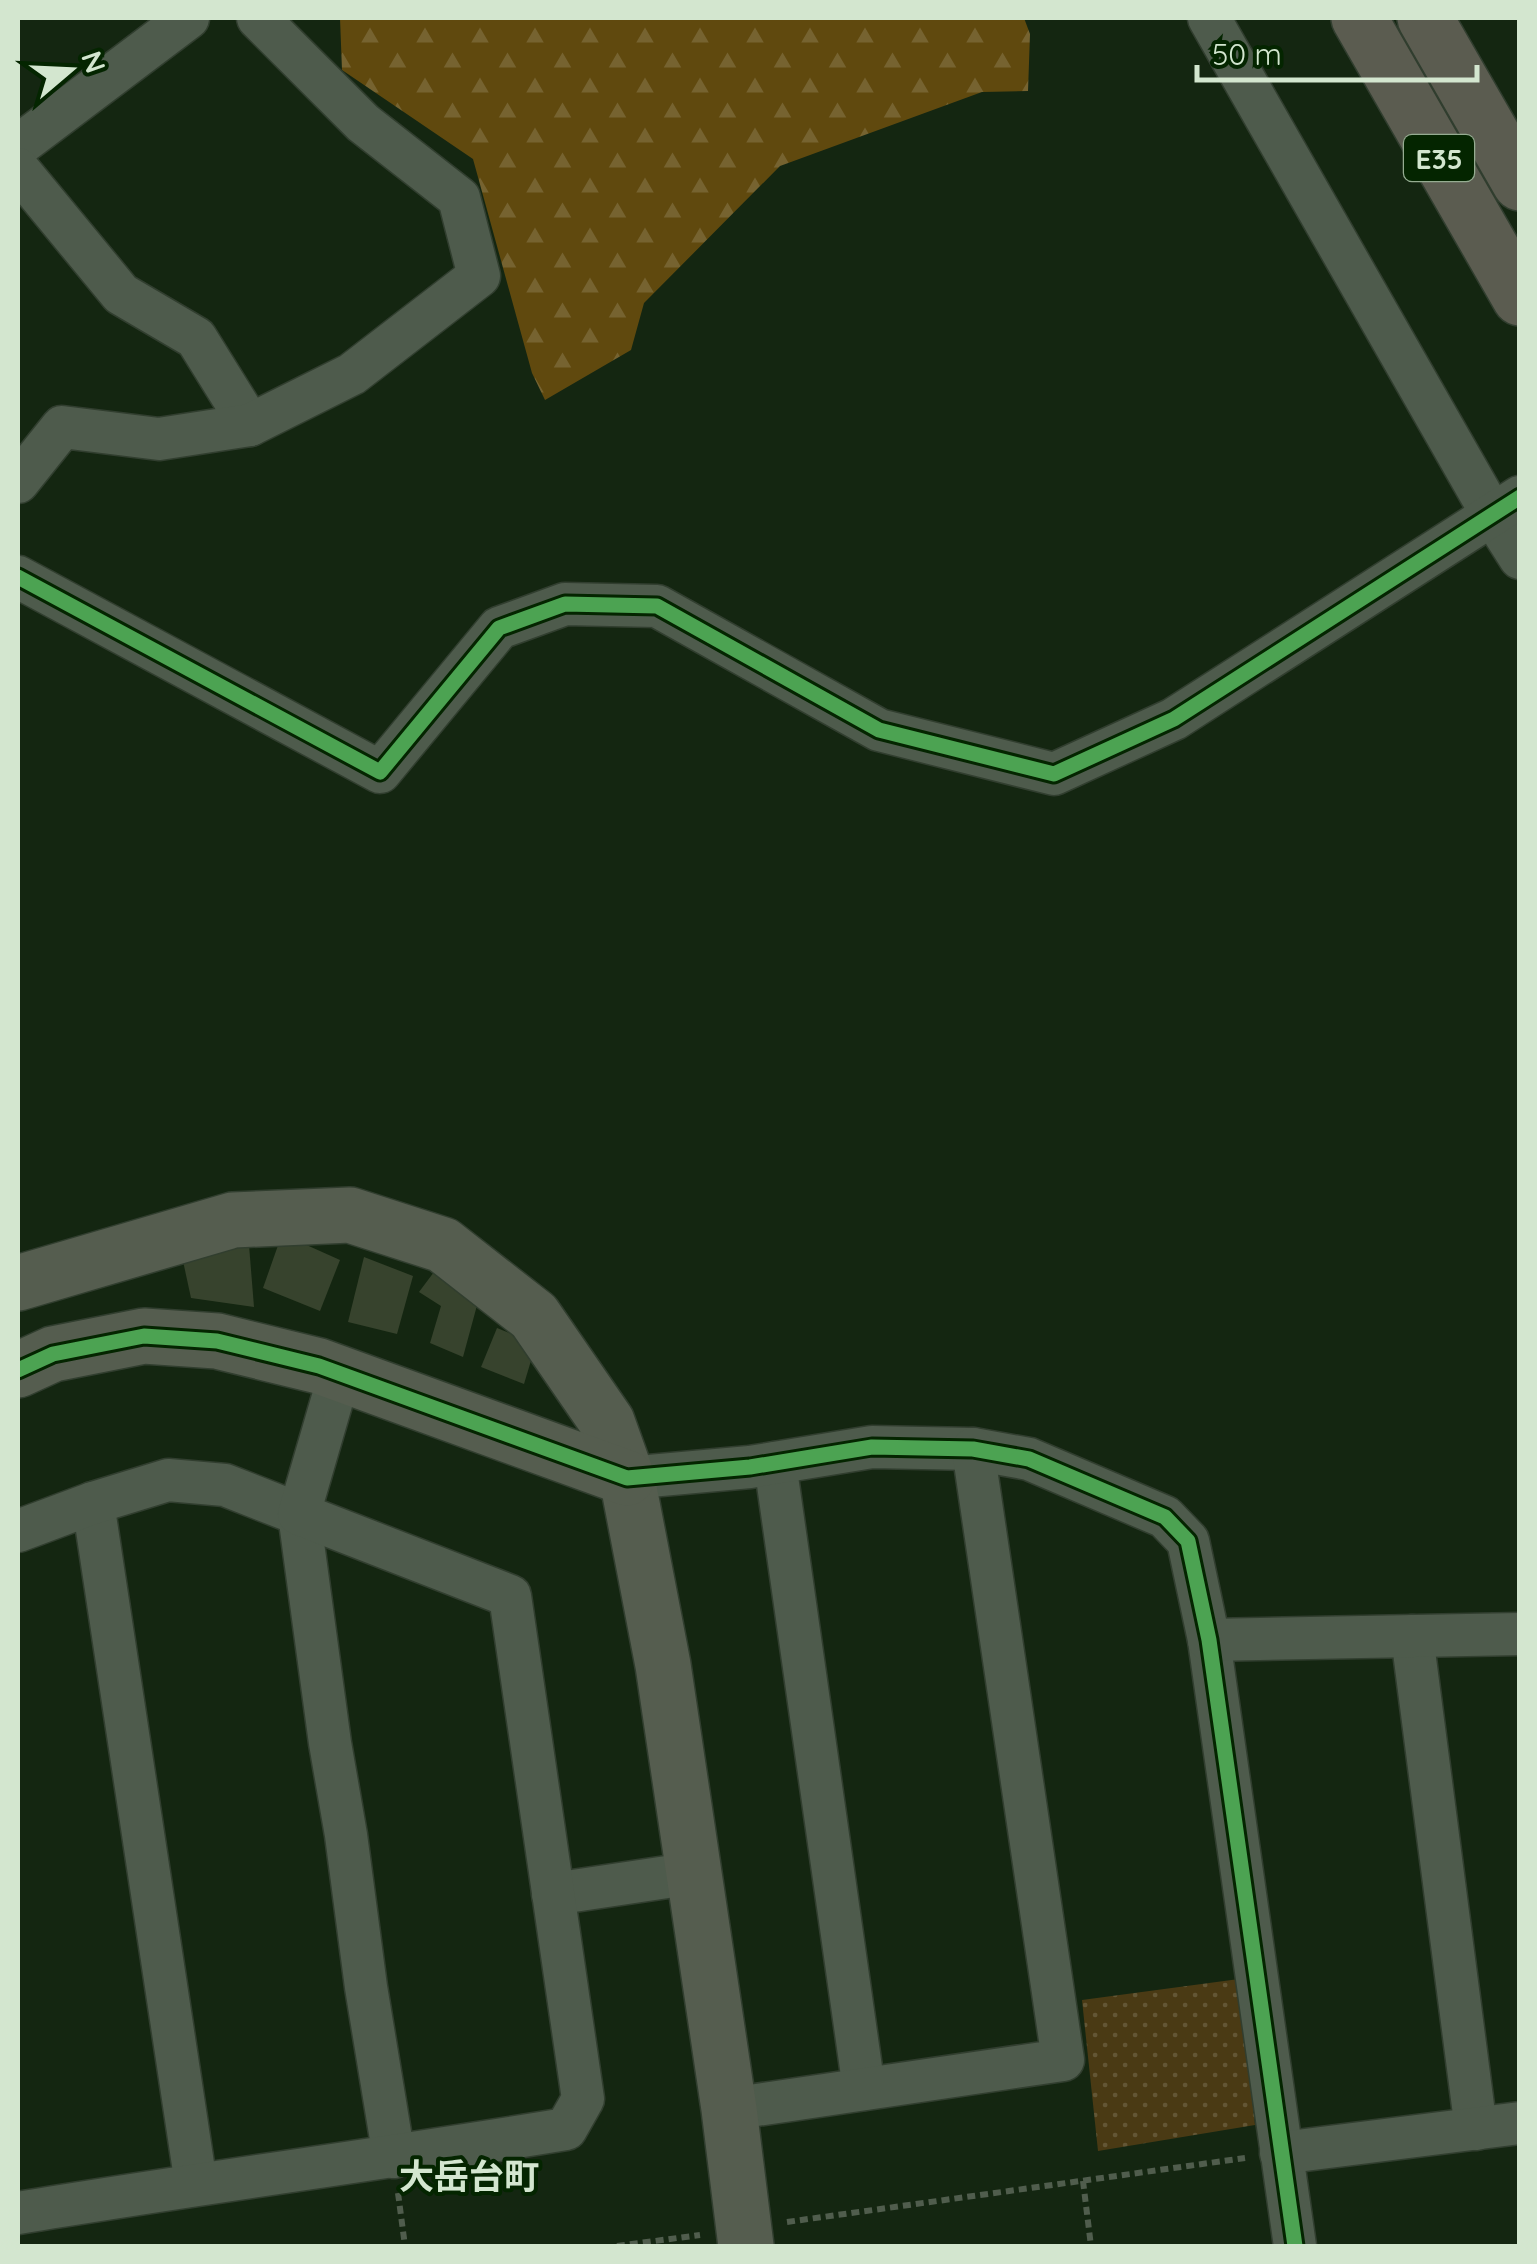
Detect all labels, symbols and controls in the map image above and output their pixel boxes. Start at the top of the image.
north arrow [20,20,120,120]
scale bar [1197,20,1477,82]
text: 50 m [1212,35,1282,73]
text: N [74,46,114,77]
road number: E35 [1404,135,1474,181]
district label: 大岳台町 [399,2154,539,2198]

